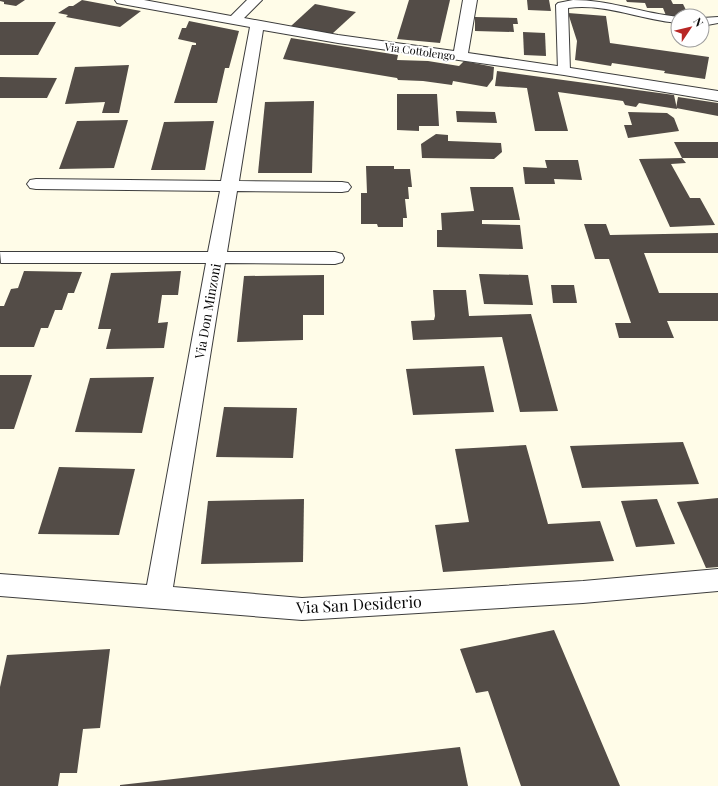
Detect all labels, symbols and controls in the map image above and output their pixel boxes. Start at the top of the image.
north arrow [670,8,710,48]
text: N [690,14,707,30]
street label: Via Cottolengo [383,38,456,63]
street label: Via Don Minzoni [190,262,224,361]
street label: Via San Desiderio [295,590,423,618]

